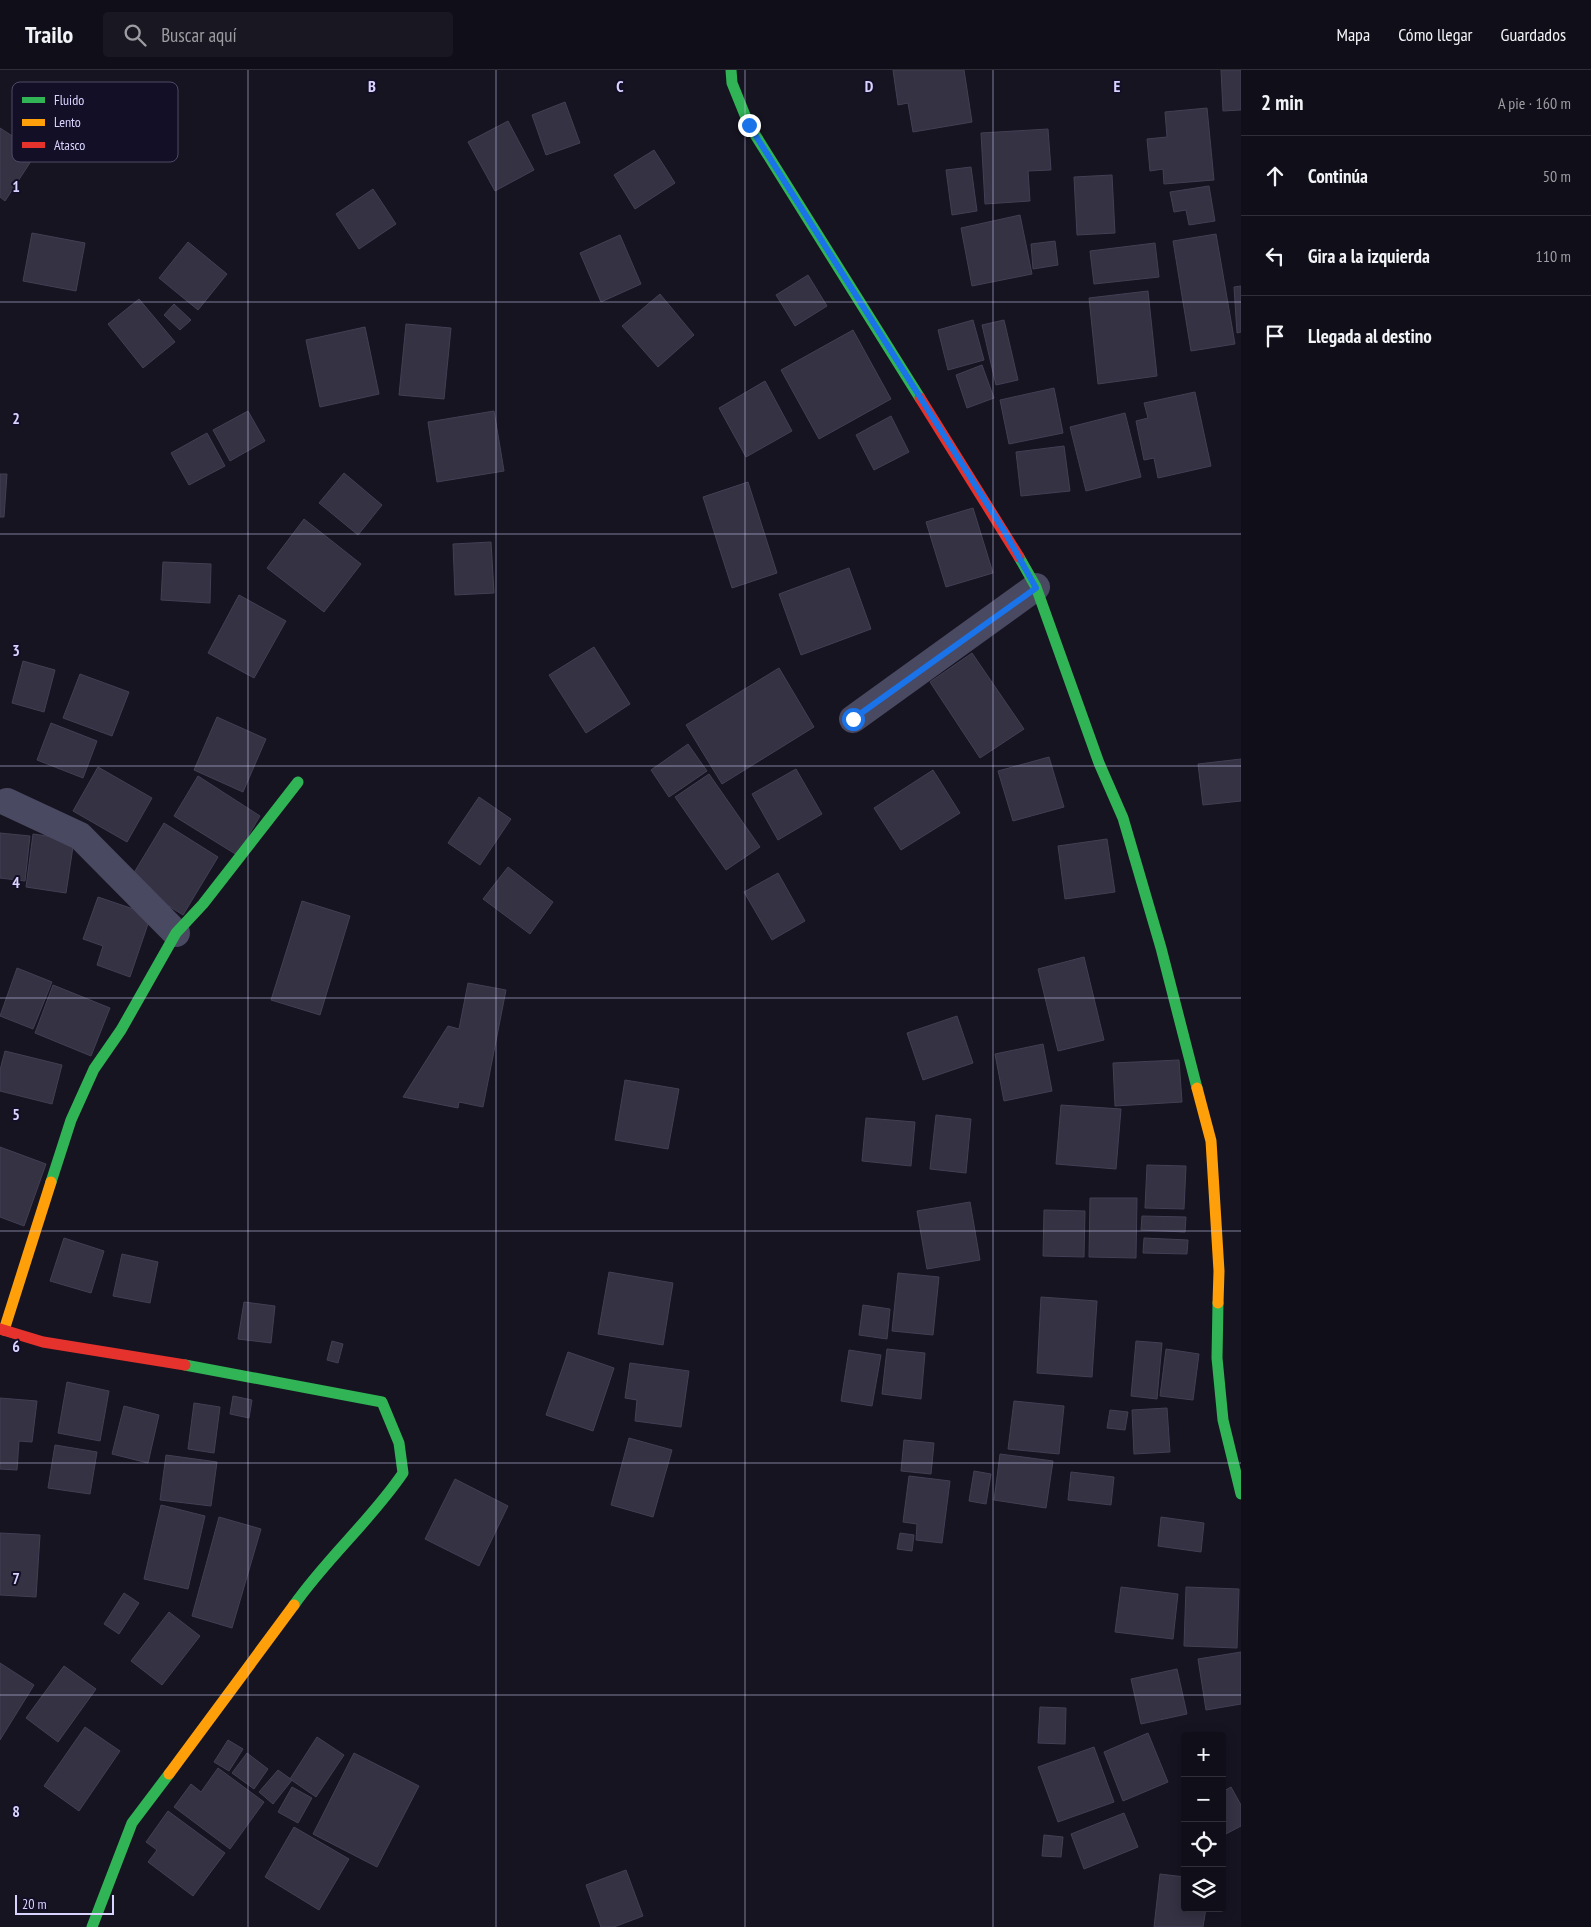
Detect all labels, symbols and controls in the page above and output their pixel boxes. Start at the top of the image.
search box [103,12,453,57]
text: Trailo [25,19,73,50]
icon: search [121,21,149,49]
text: Buscar aquí [161,23,237,47]
text: Mapa [1336,23,1370,46]
text: Cómo llegar [1398,23,1473,46]
text: Guardados [1501,23,1566,46]
text: B [368,76,376,96]
text: C [616,76,624,96]
text: D [865,76,874,96]
text: E [1114,76,1121,96]
legend [12,82,178,162]
text: 2 min [1261,89,1303,116]
text: Fluido [54,91,84,109]
text: A pie · 160 m [1498,93,1571,113]
text: Lento [54,113,81,131]
route end [738,114,761,137]
text: Atasco [54,136,85,154]
icon: ahead [1261,162,1289,190]
text: Continúa [1308,164,1368,188]
text: 50 m [1543,166,1571,186]
text: 1 [12,176,20,196]
icon: left [1261,242,1289,270]
text: Gira a la izquierda [1308,244,1430,268]
text: 110 m [1536,246,1571,266]
icon: arrive [1261,322,1289,350]
text: Llegada al destino [1308,324,1432,348]
text: 2 [12,408,20,428]
text: 3 [12,640,20,660]
route start [842,708,865,731]
text: 4 [12,872,20,892]
text: 5 [12,1104,20,1124]
text: 6 [12,1336,20,1356]
text: 7 [12,1568,20,1588]
map controls [1181,1732,1226,1912]
button: + [1181,1732,1226,1777]
button: − [1181,1777,1226,1822]
text: 8 [12,1801,20,1821]
button: locate [1181,1822,1226,1867]
button: layers [1181,1867,1226,1912]
scale bar [15,1892,114,1915]
text: 20 m [22,1895,47,1913]

